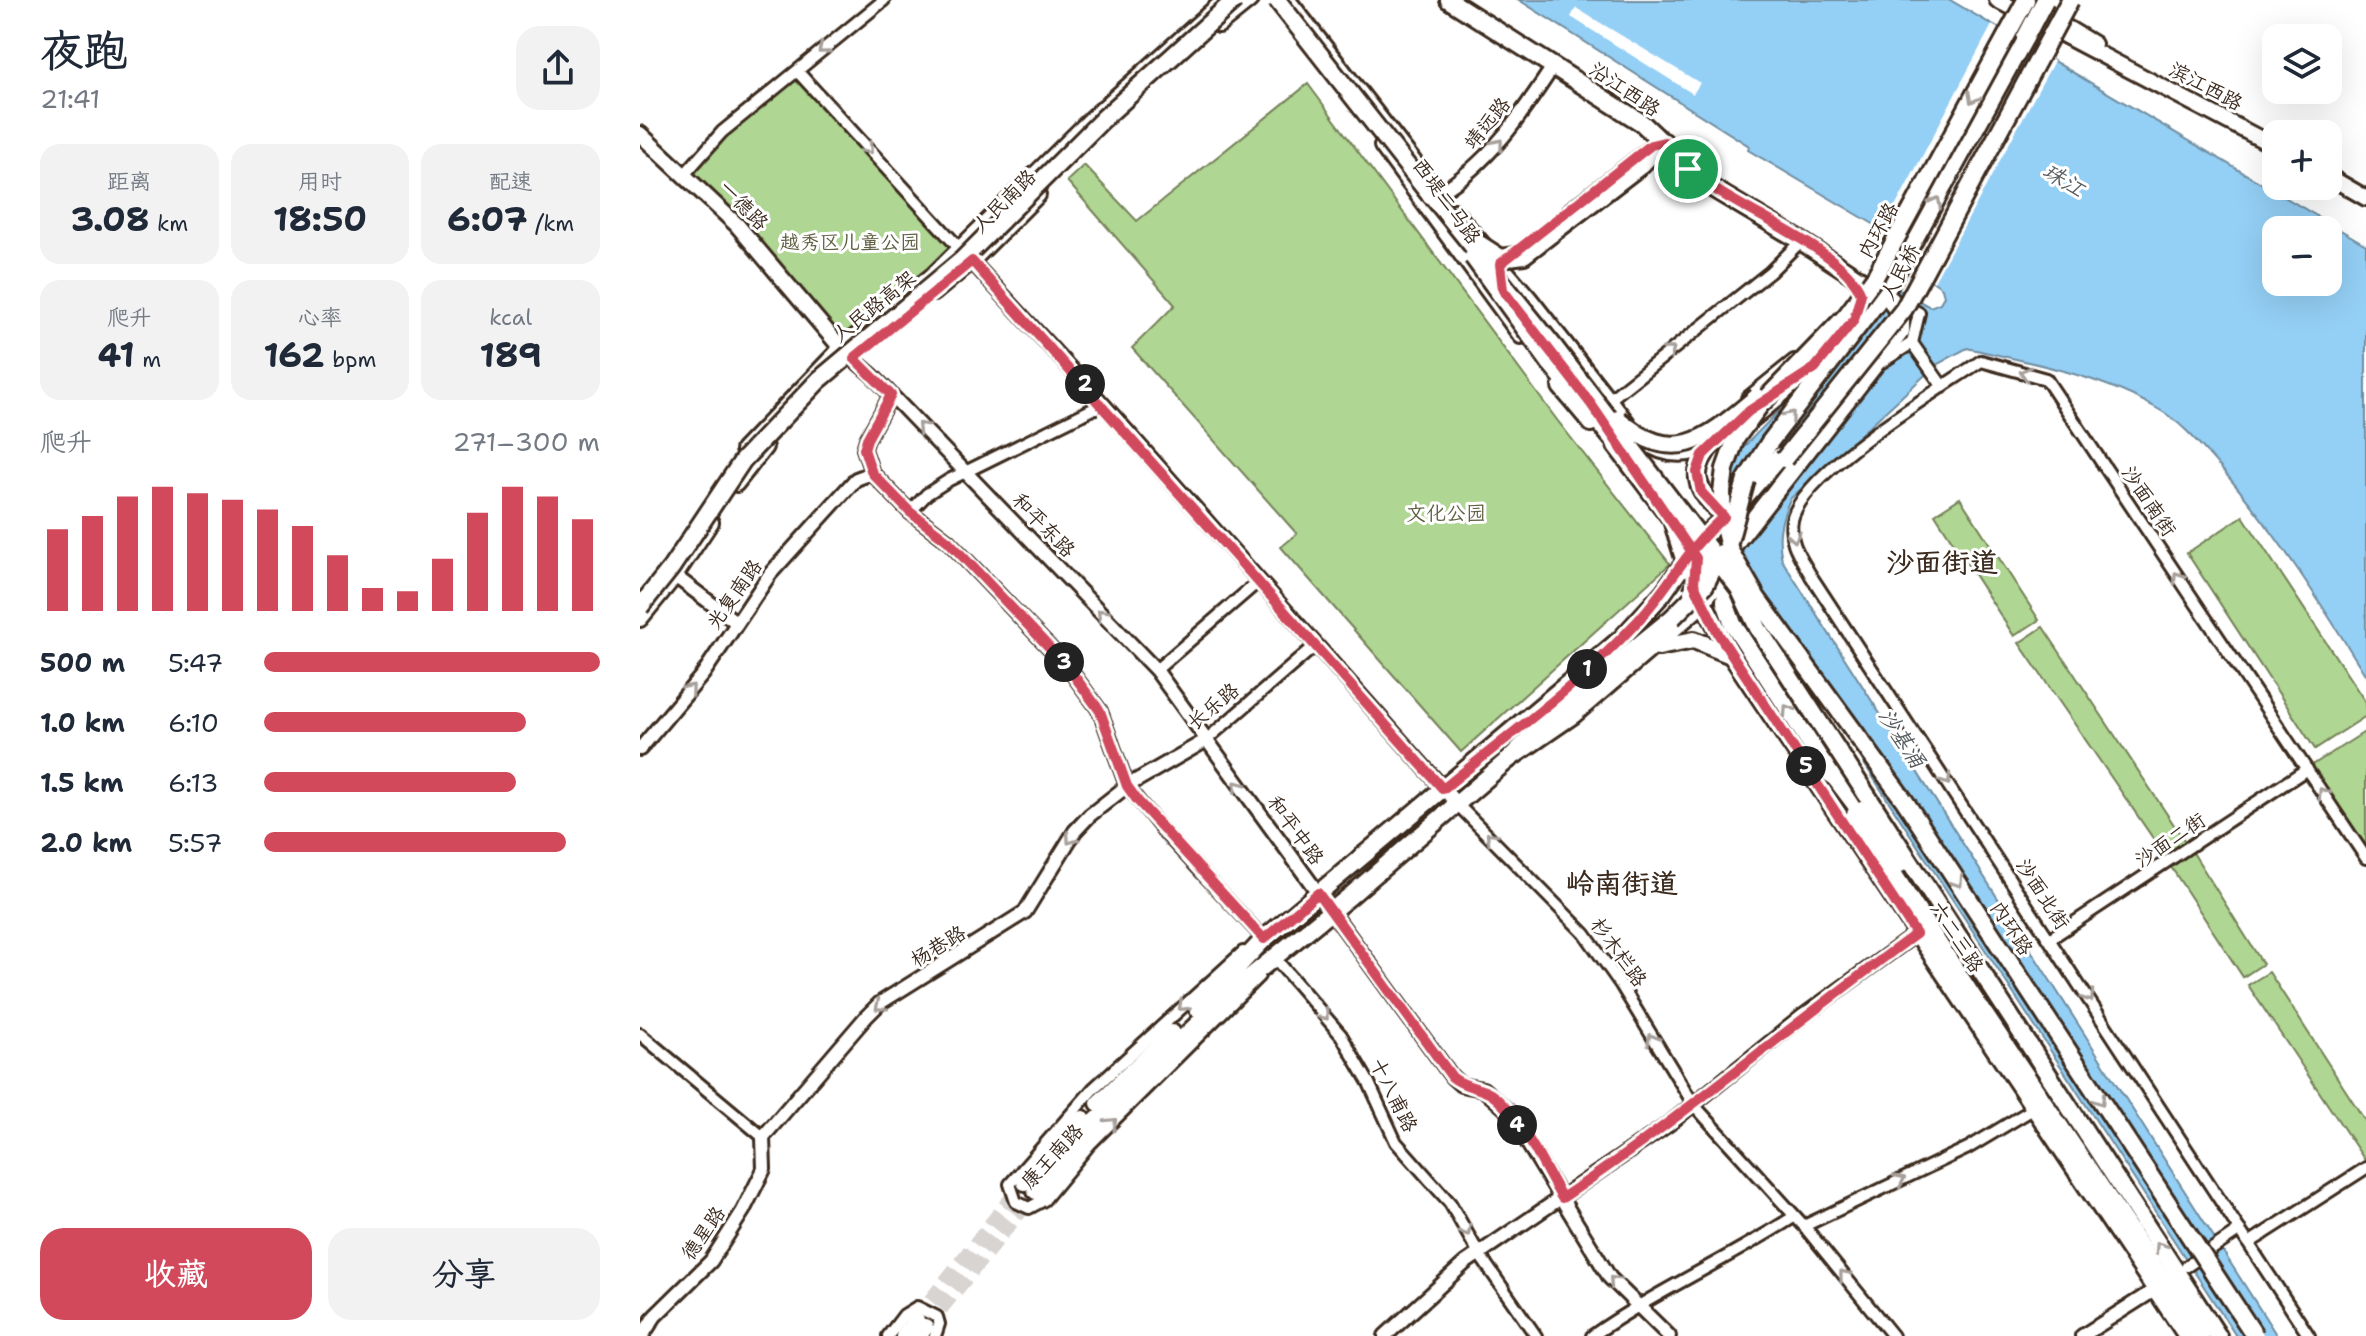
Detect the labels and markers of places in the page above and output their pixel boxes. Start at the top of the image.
pin [1654,135,1722,203]
pin: 2 [1065,364,1105,404]
pin: 3 [1044,642,1084,682]
pin: 1 [1567,649,1607,689]
pin: 5 [1786,746,1826,786]
pin: 4 [1497,1105,1537,1145]

